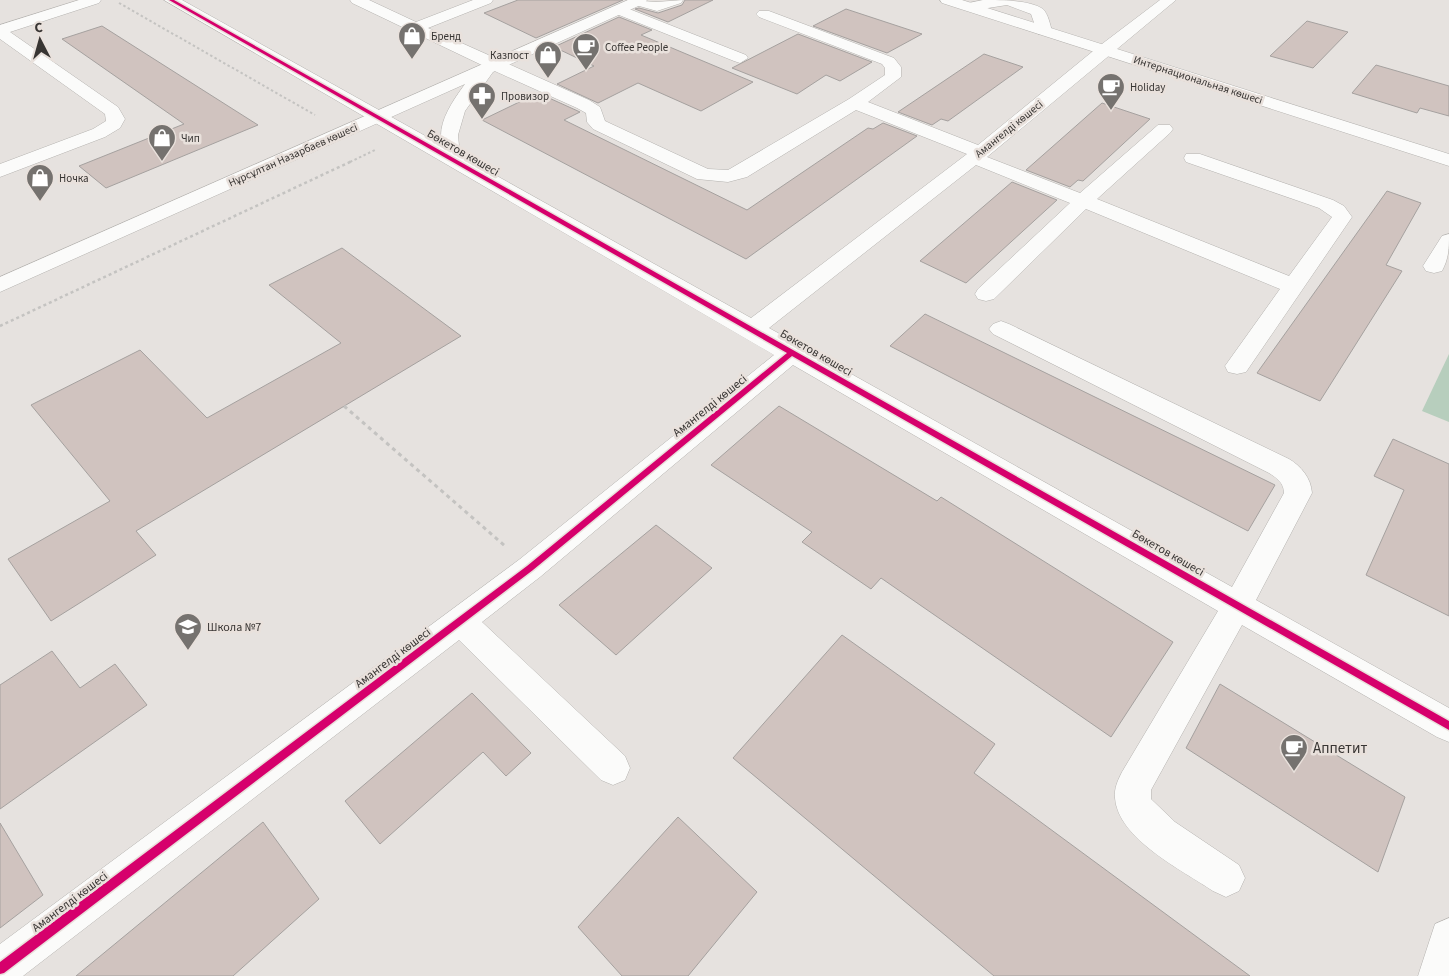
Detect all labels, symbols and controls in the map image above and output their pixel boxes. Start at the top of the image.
north arrow [15,15,65,65]
text: С [34,18,44,38]
shop icon: Бренд [397,21,427,60]
place label: Бренд [431,29,461,44]
cafe icon: Coffee People [571,32,601,71]
shop icon: Казпост [533,40,563,79]
place label: Coffee People [605,40,669,55]
place label: Казпост [490,48,529,63]
street label: Интернациональная көшесі [1131,52,1265,108]
cafe icon: Holiday [1096,72,1126,111]
place label: Holiday [1130,80,1165,95]
pharmacy icon: Провизор [467,81,497,120]
place label: Провизор [501,89,549,104]
street label: Амангелді көшесі [972,97,1046,161]
street label: Нұрсұлтан Назарбаев көшесі [226,120,360,190]
shop icon: Чип [147,123,177,162]
street label: Бөкетов көшесі [424,125,502,181]
place label: Чип [181,131,200,146]
shop icon: Ночка [25,163,55,202]
place label: Ночка [59,171,89,186]
street label: Бөкетов көшесі [777,325,855,381]
street label: Амангелді көшесі [669,371,751,441]
street label: Бөкетов көшесі [1129,525,1207,581]
school or university icon: Школа №7 [173,612,203,651]
place label: Школа №7 [207,619,261,636]
street label: Амангелді көшесі [352,624,434,692]
cafe icon: Аппетит [1279,733,1309,772]
place label: Аппетит [1313,738,1367,759]
street label: Амангелді көшесі [29,868,111,936]

